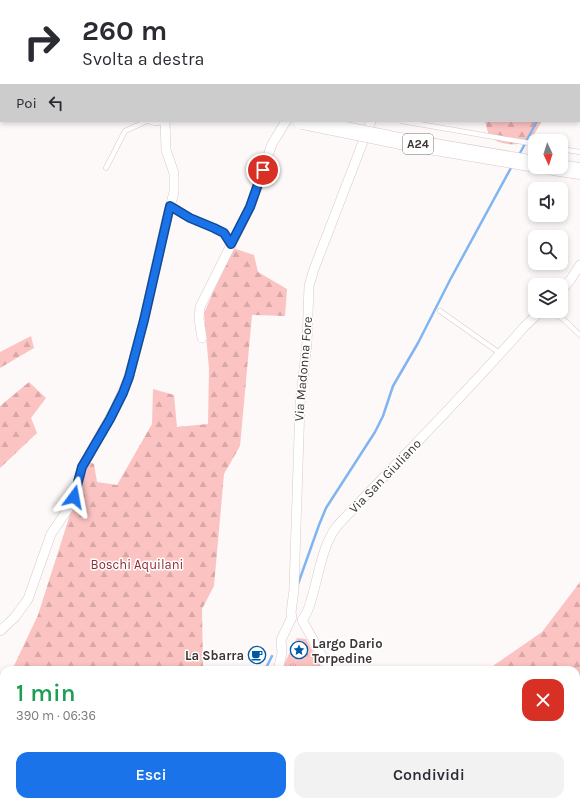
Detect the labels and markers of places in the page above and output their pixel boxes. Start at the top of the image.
pin [246,153,280,187]
place label: Largo Dario Torpedine [312,636,383,666]
place icon: Largo Dario Torpedine [289,640,309,660]
cafe icon: La Sbarra [247,645,267,665]
place label: La Sbarra [185,648,244,663]

